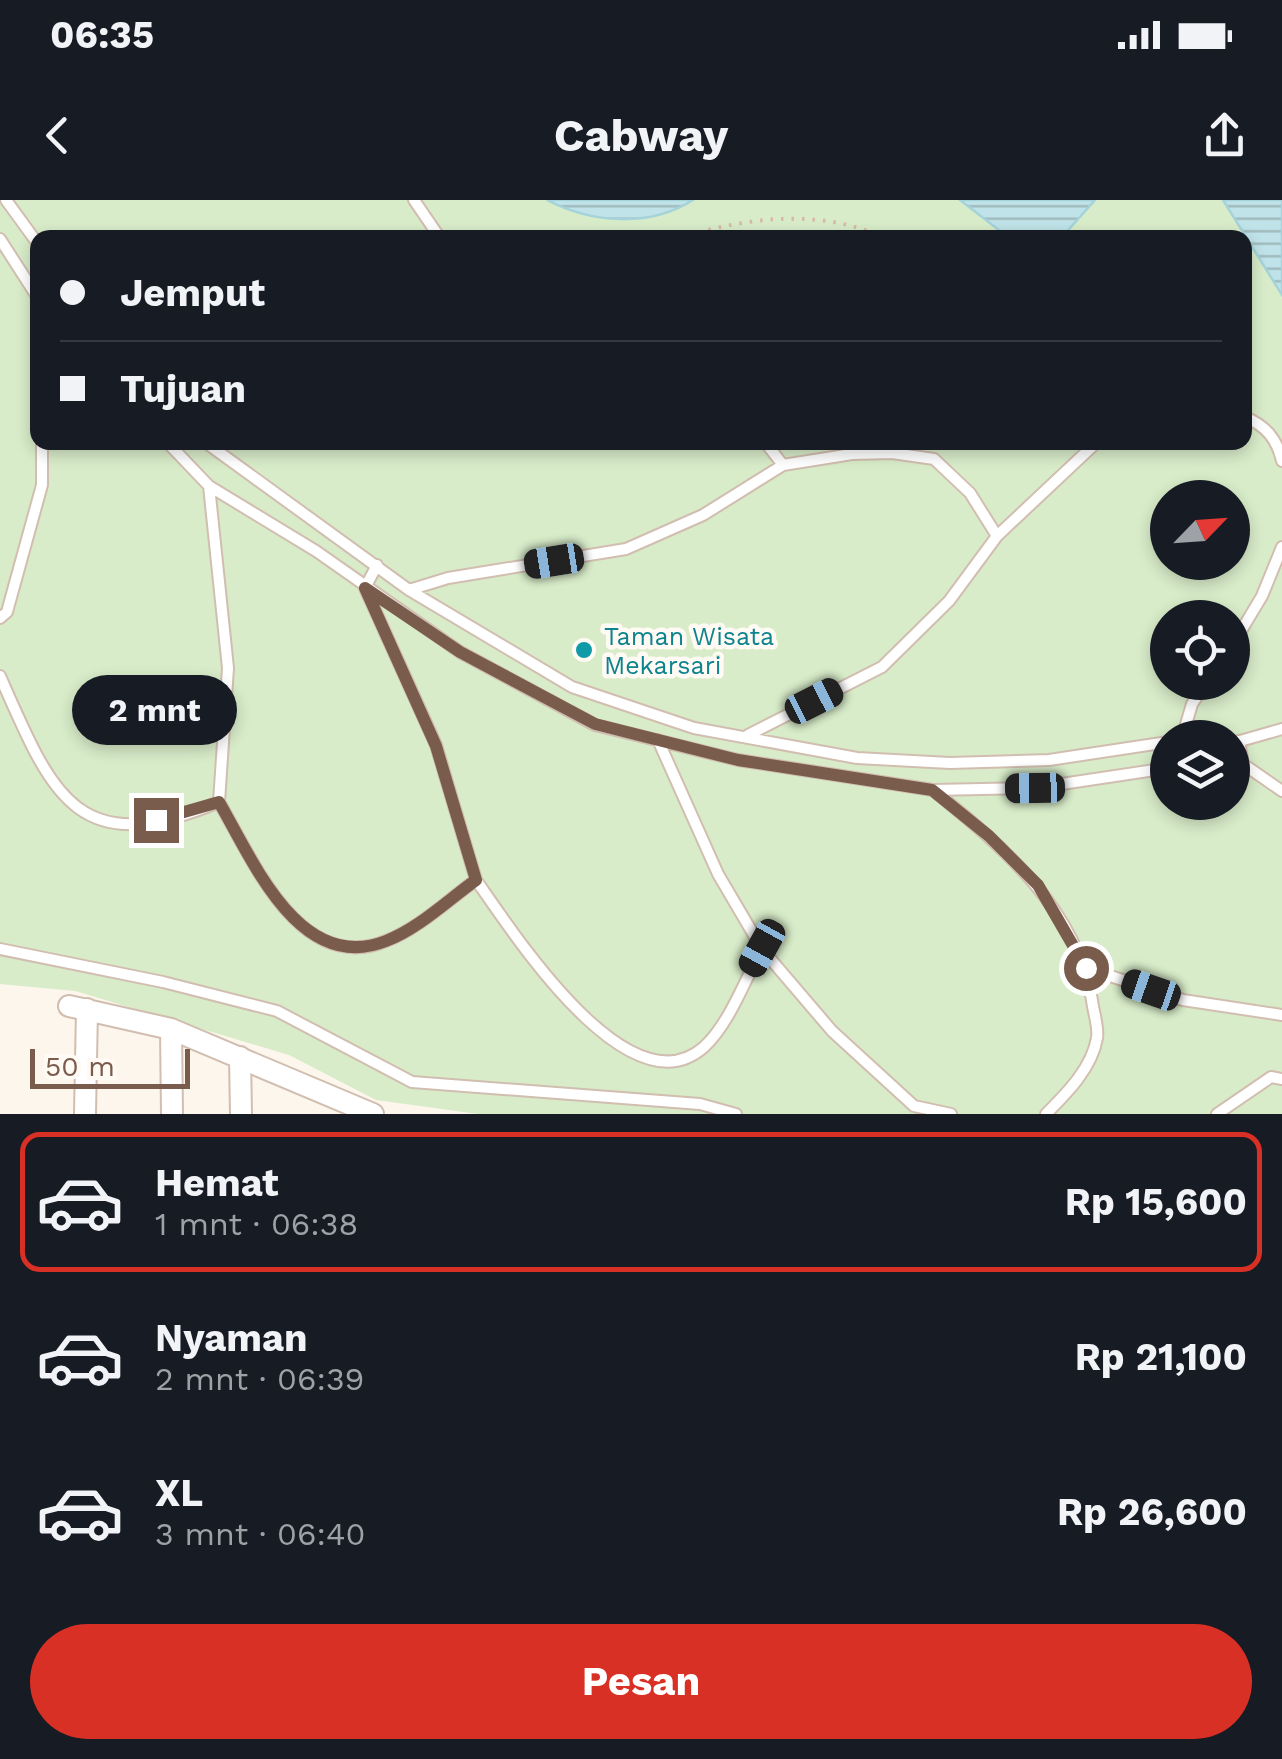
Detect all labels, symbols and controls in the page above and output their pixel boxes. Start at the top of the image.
text: 06:35 [50,13,154,57]
icon: back [30,108,85,163]
icon: share [1197,108,1252,163]
text: Cabway [554,109,728,162]
text: Jemput [120,271,265,315]
text: Tujuan [120,367,246,411]
north arrow [1150,480,1250,580]
map controls [1150,480,1250,820]
car [522,541,586,581]
button: locate [1150,600,1250,700]
place label: Taman Wisata Mekarsari [604,622,774,680]
marker: Taman Wisata Mekarsari [573,639,595,661]
car [780,674,848,728]
callout: 2 mnt [74,675,238,745]
text: 2 mnt [108,691,201,729]
button: layers [1150,720,1250,820]
car [1005,772,1065,804]
route end [134,798,179,843]
car [734,914,790,982]
route start [1064,946,1109,991]
car [1118,966,1184,1014]
scale bar [30,1044,190,1088]
text: 50 m [45,1050,115,1083]
icon: car [35,1157,125,1247]
text: Hemat [155,1161,279,1205]
text: Rp 15,600 [1065,1180,1247,1224]
text: 1 mnt · 06:38 [155,1205,358,1243]
icon: car [35,1312,125,1402]
text: Nyaman [155,1316,307,1360]
text: Rp 21,100 [1075,1335,1247,1379]
text: 2 mnt · 06:39 [155,1360,364,1398]
icon: car [35,1467,125,1557]
text: XL [155,1471,203,1515]
text: Rp 26,600 [1057,1490,1247,1534]
text: 3 mnt · 06:40 [155,1515,365,1553]
button: Pesan [30,1624,1252,1739]

